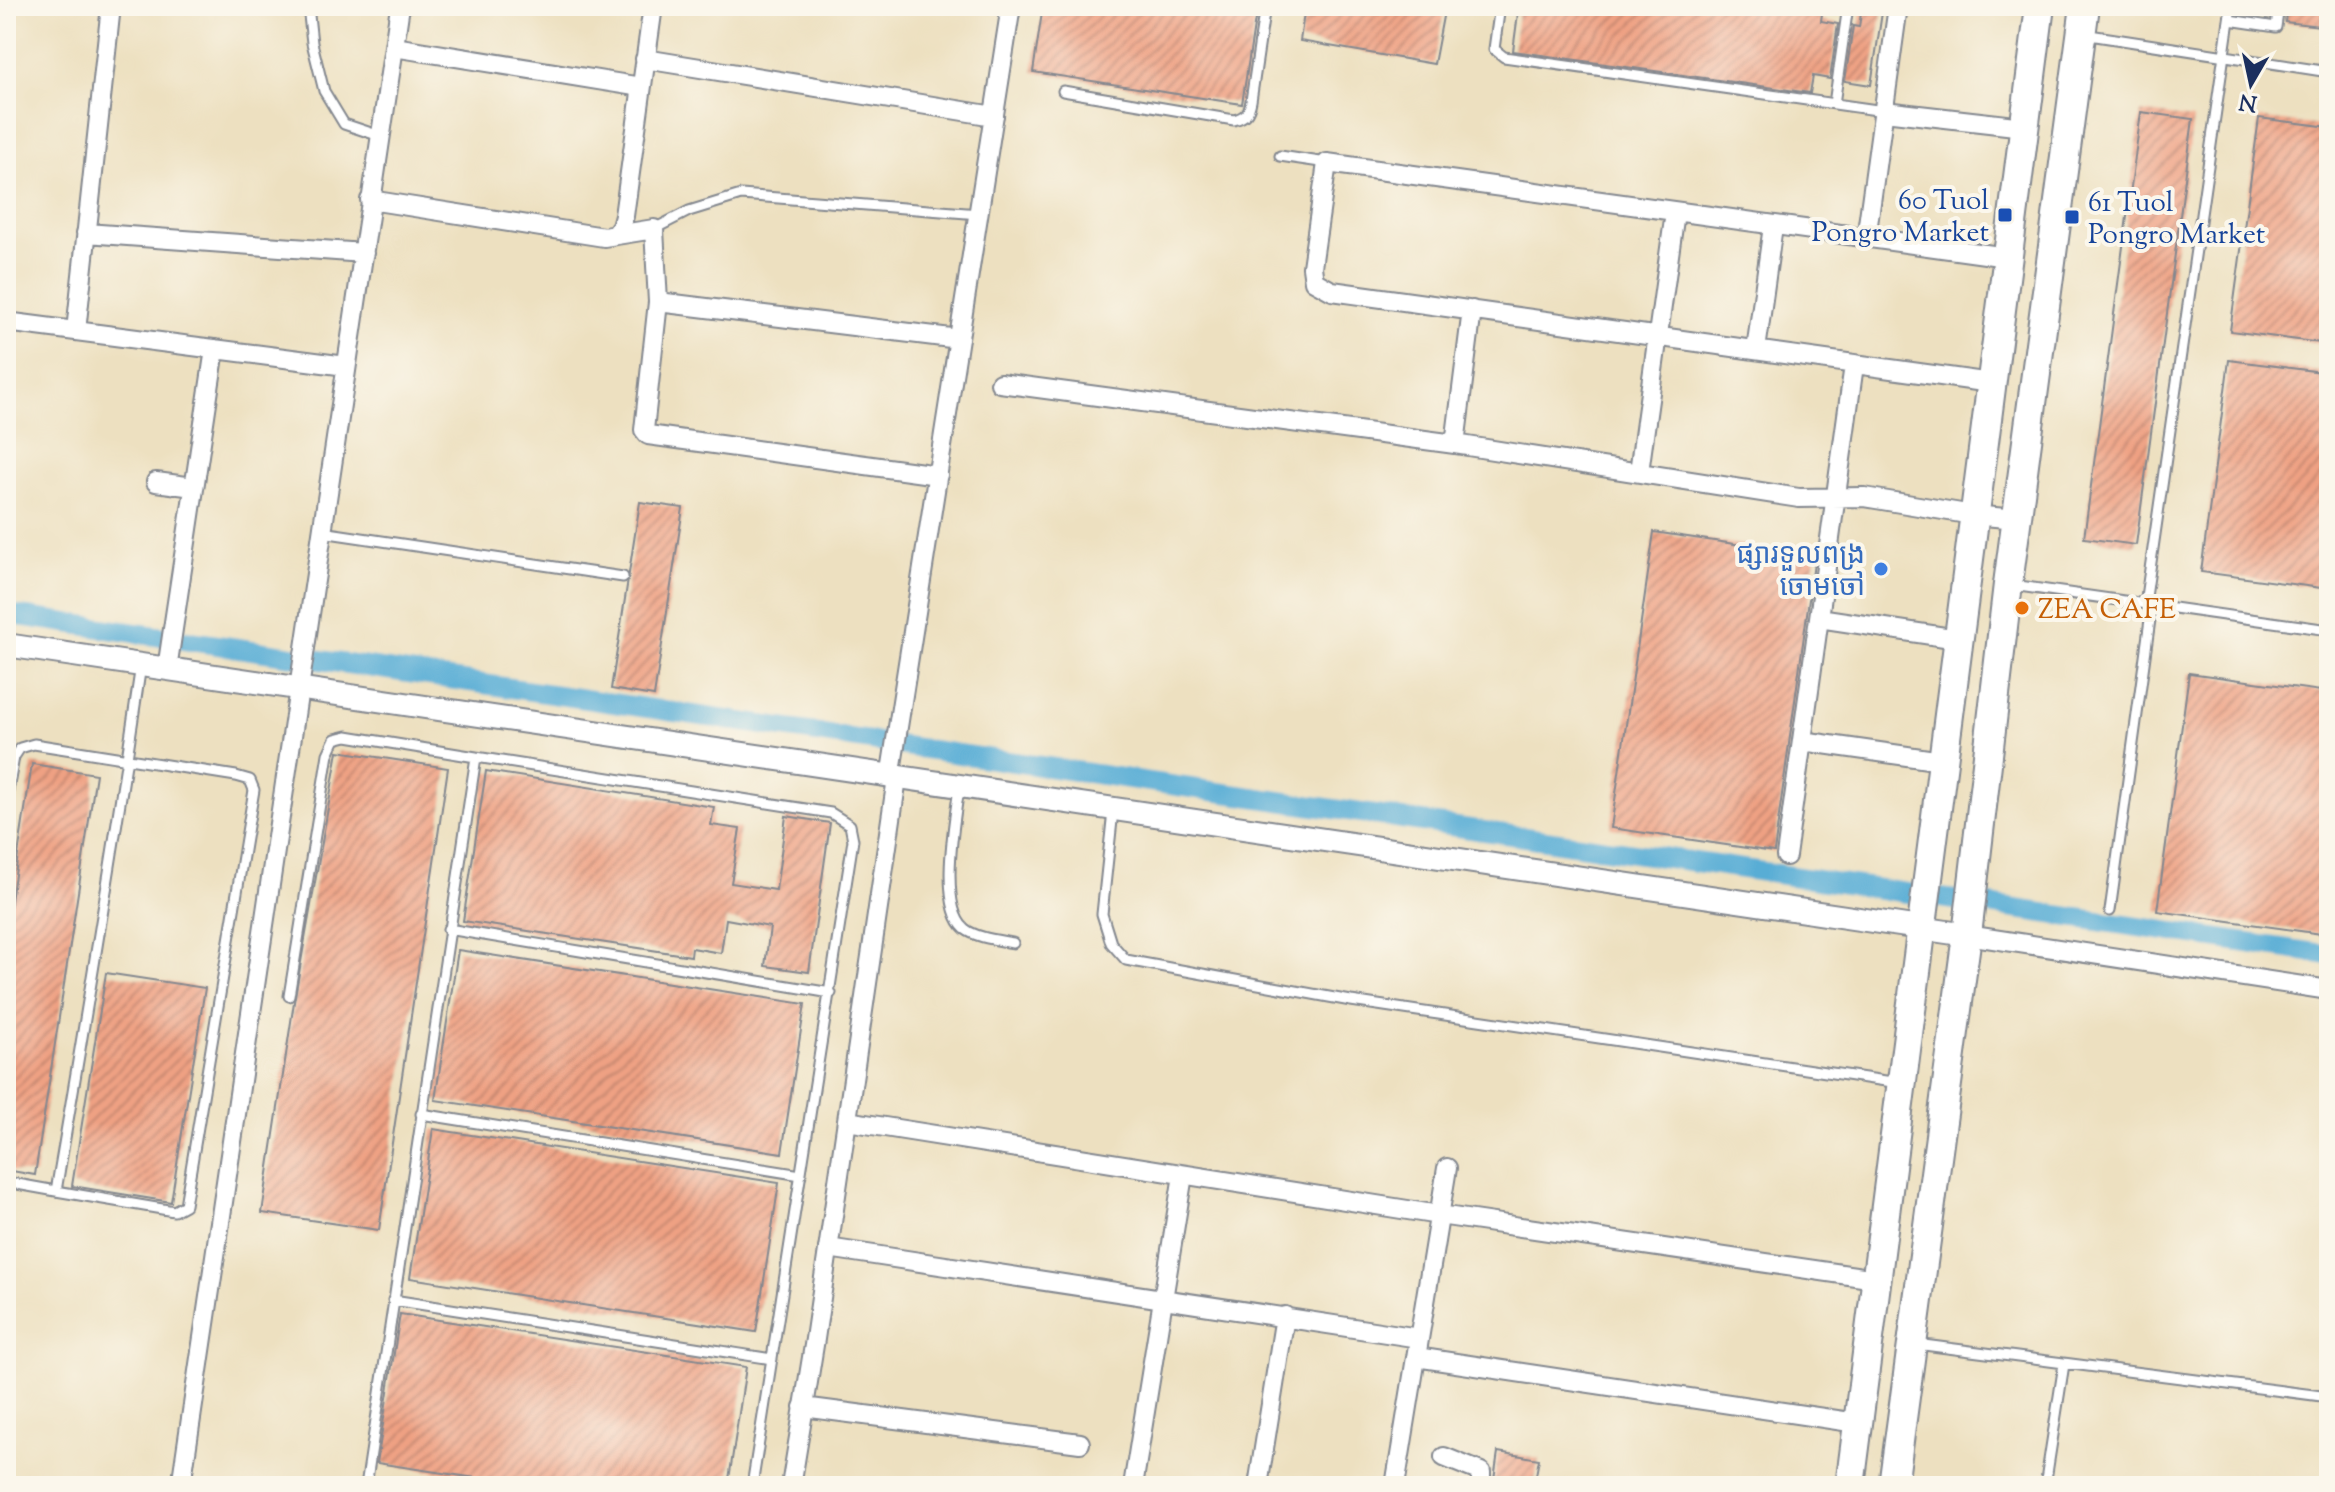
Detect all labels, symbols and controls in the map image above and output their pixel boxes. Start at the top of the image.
north arrow [2211,44,2291,124]
text: N [2237,84,2260,118]
place label: 60 Tuol Pongro Market [1812,182,1989,254]
place label: 61 Tuol Pongro Market [2088,184,2266,256]
marker: 60 Tuol Pongro Market [1996,206,2014,224]
marker: 61 Tuol Pongro Market [2063,208,2081,226]
place label: ផ្សារទួលពង្រ ចោមចៅ [1736,536,1865,608]
marker: ផ្សារទួលពង្រ ចោមចៅ [1872,560,1890,578]
place label: ZEA CAFE [2038,591,2176,631]
marker: ZEA CAFE [2013,599,2031,617]

